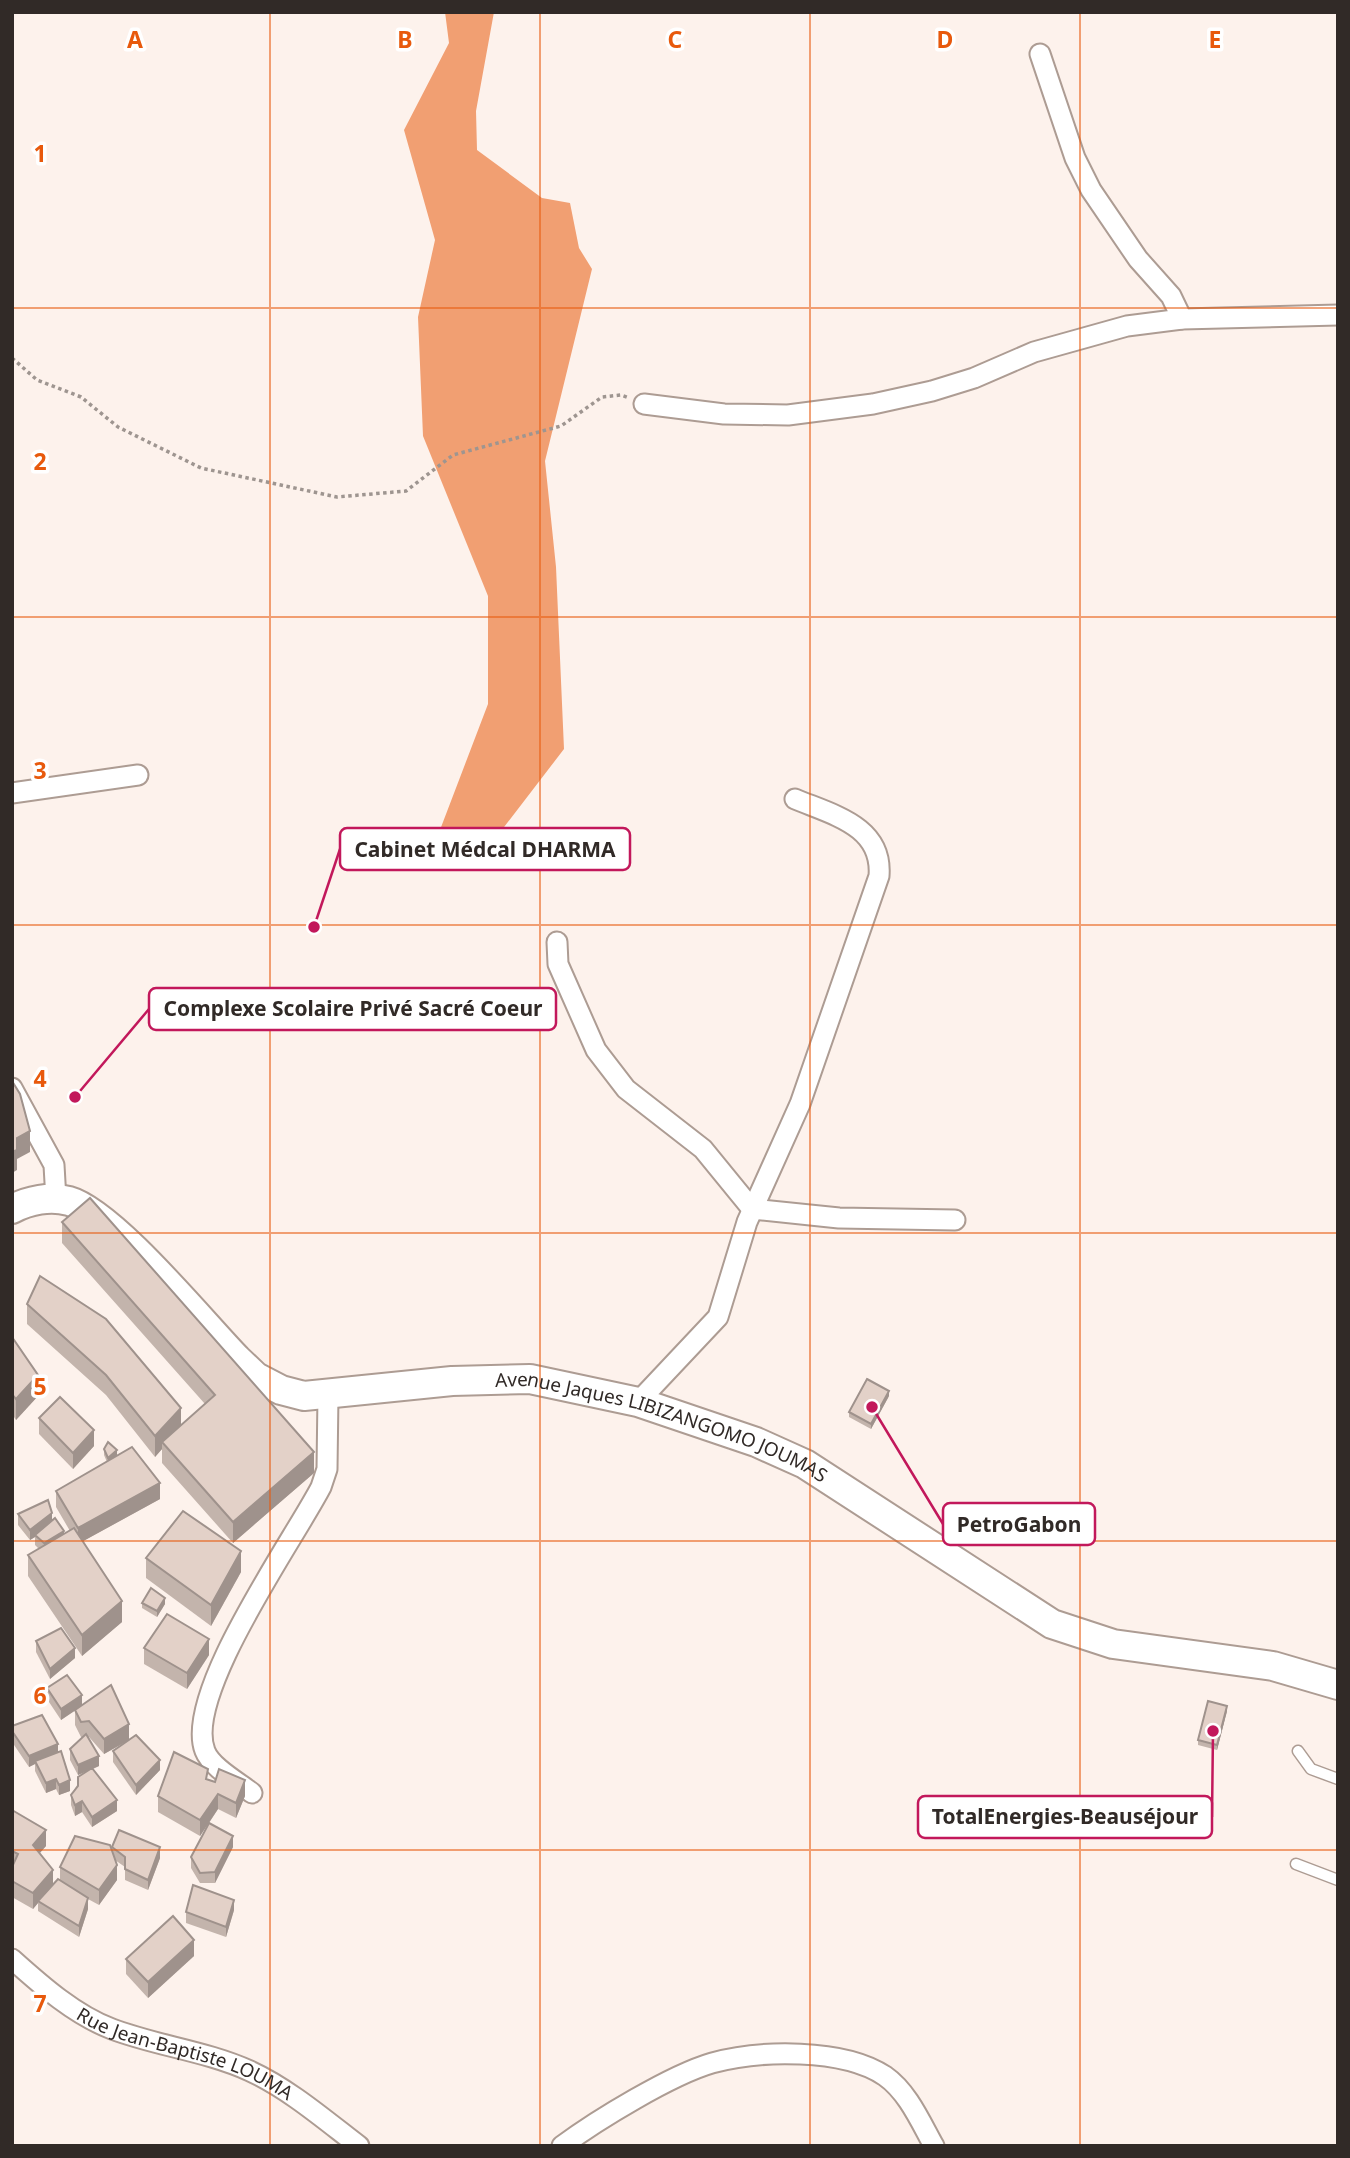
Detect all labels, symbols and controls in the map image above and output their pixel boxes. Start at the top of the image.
text: A [127,23,143,55]
text: B [397,23,413,55]
text: C [668,23,683,55]
text: D [937,23,953,55]
text: E [1209,23,1221,55]
text: 1 [33,137,47,169]
text: 2 [33,445,47,477]
text: 3 [33,754,47,786]
callout: Cabinet Médcal DHARMA [340,828,630,870]
text: Cabinet Médcal DHARMA [354,835,616,863]
callout: Complexe Scolaire Privé Sacré Coeur [149,988,556,1030]
text: Complexe Scolaire Privé Sacré Coeur [164,994,543,1022]
text: 4 [33,1062,47,1094]
street label: Avenue Jaques LIBIZANGOMO JOUMAS [495,1366,833,1488]
text: 5 [33,1370,47,1402]
callout: PetroGabon [943,1503,1095,1545]
text: PetroGabon [957,1510,1081,1538]
text: 6 [33,1679,47,1711]
callout: TotalEnergies-Beauséjour [918,1796,1212,1838]
text: TotalEnergies-Beauséjour [932,1802,1199,1830]
text: 7 [33,1987,47,2019]
street label: Rue Jean-Baptiste LOUMA [72,2001,299,2106]

